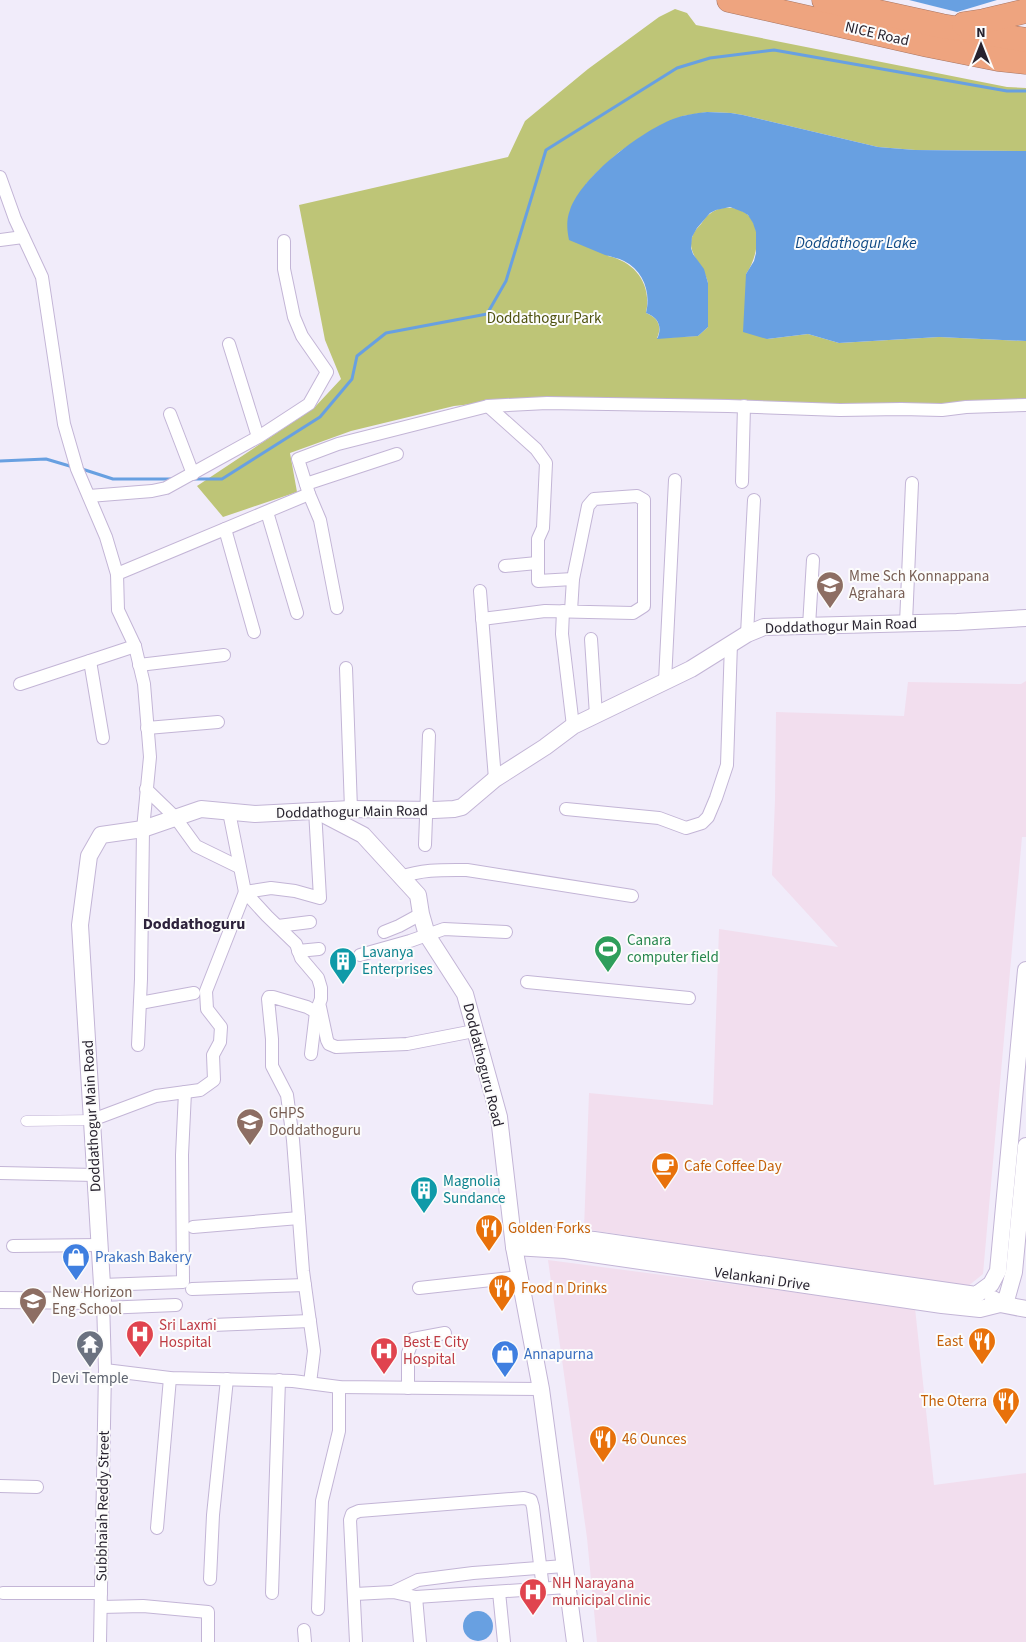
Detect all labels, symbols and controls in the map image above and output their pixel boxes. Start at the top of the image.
street label: NICE Road [843,16,911,52]
north arrow [956,20,1006,70]
text: N [976,23,986,43]
water label: Doddathogur Lake [795,232,917,254]
park label: Doddathogur Park [487,308,602,329]
place label: Mme Sch Konnappana Agrahara [849,566,989,604]
school or university icon: Mme Sch Konnappana Agrahara [815,570,845,609]
street label: Doddathogur Main Road [765,613,917,639]
street label: Doddathogur Main Road [276,800,428,824]
district label: Doddathoguru [143,913,245,935]
place label: Canara computer field [627,930,719,968]
sports icon: Canara computer field [593,934,623,973]
place label: Lavanya Enterprises [362,942,433,980]
building icon: Lavanya Enterprises [328,946,358,985]
street label: Doddathoguru Road [457,1001,509,1129]
street label: Doddathogur Main Road [78,1039,106,1193]
place label: GHPS Doddathoguru [269,1103,361,1141]
school or university icon: GHPS Doddathoguru [235,1107,265,1146]
cafe icon: Cafe Coffee Day [650,1151,680,1190]
place label: Cafe Coffee Day [684,1156,782,1177]
place label: Magnolia Sundance [443,1171,505,1209]
building icon: Magnolia Sundance [409,1175,439,1214]
restaurant icon: Golden Forks [474,1213,504,1252]
place label: Golden Forks [508,1218,590,1239]
shop icon: Prakash Bakery [61,1242,91,1281]
place label: Prakash Bakery [95,1247,192,1268]
street label: Velankani Drive [713,1262,811,1296]
restaurant icon: Food n Drinks [487,1273,517,1312]
place label: Food n Drinks [521,1278,607,1299]
place label: New Horizon Eng School [52,1282,132,1320]
school or university icon: New Horizon Eng School [18,1286,48,1325]
place label: Sri Laxmi Hospital [159,1315,217,1353]
hospital icon: Sri Laxmi Hospital [125,1319,155,1358]
restaurant icon: East [967,1326,997,1365]
temple icon: Devi Temple [75,1329,105,1368]
place label: East [936,1331,963,1352]
place label: Best E City Hospital [403,1332,469,1370]
hospital icon: Best E City Hospital [369,1336,399,1375]
shop icon: Annapurna [490,1339,520,1378]
place label: Annapurna [524,1344,594,1365]
place label: Devi Temple [52,1368,128,1389]
restaurant icon: The Oterra [991,1386,1021,1425]
place label: The Oterra [920,1391,987,1412]
restaurant icon: 46 Ounces [588,1424,618,1463]
place label: 46 Ounces [622,1429,686,1450]
street label: Subbhaiah Reddy Street [91,1430,115,1582]
place label: NH Narayana municipal clinic [552,1573,651,1611]
hospital icon: NH Narayana municipal clinic [518,1577,548,1616]

